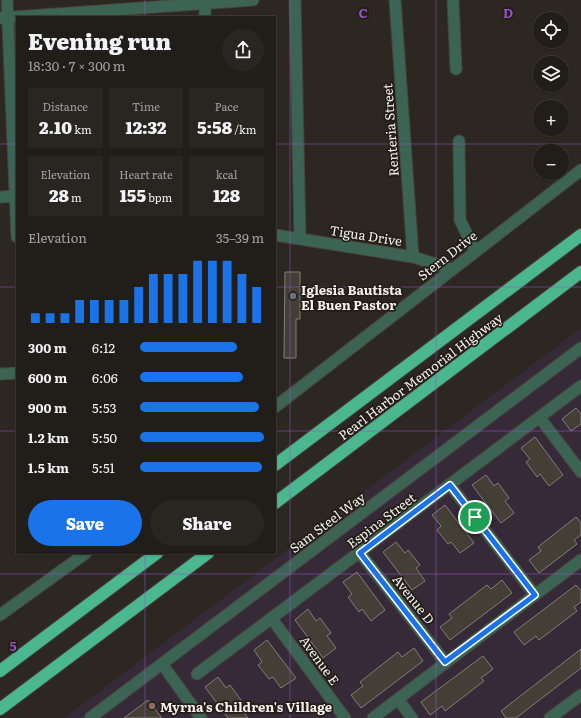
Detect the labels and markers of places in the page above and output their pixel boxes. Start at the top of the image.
place label: Iglesia Bautista El Buen Pastor [301,280,403,314]
marker: Iglesia Bautista El Buen Pastor [288,291,298,301]
pin [458,500,492,534]
place label: Myrna's Children's Village [160,697,332,716]
marker: Myrna's Children's Village [147,701,157,711]

